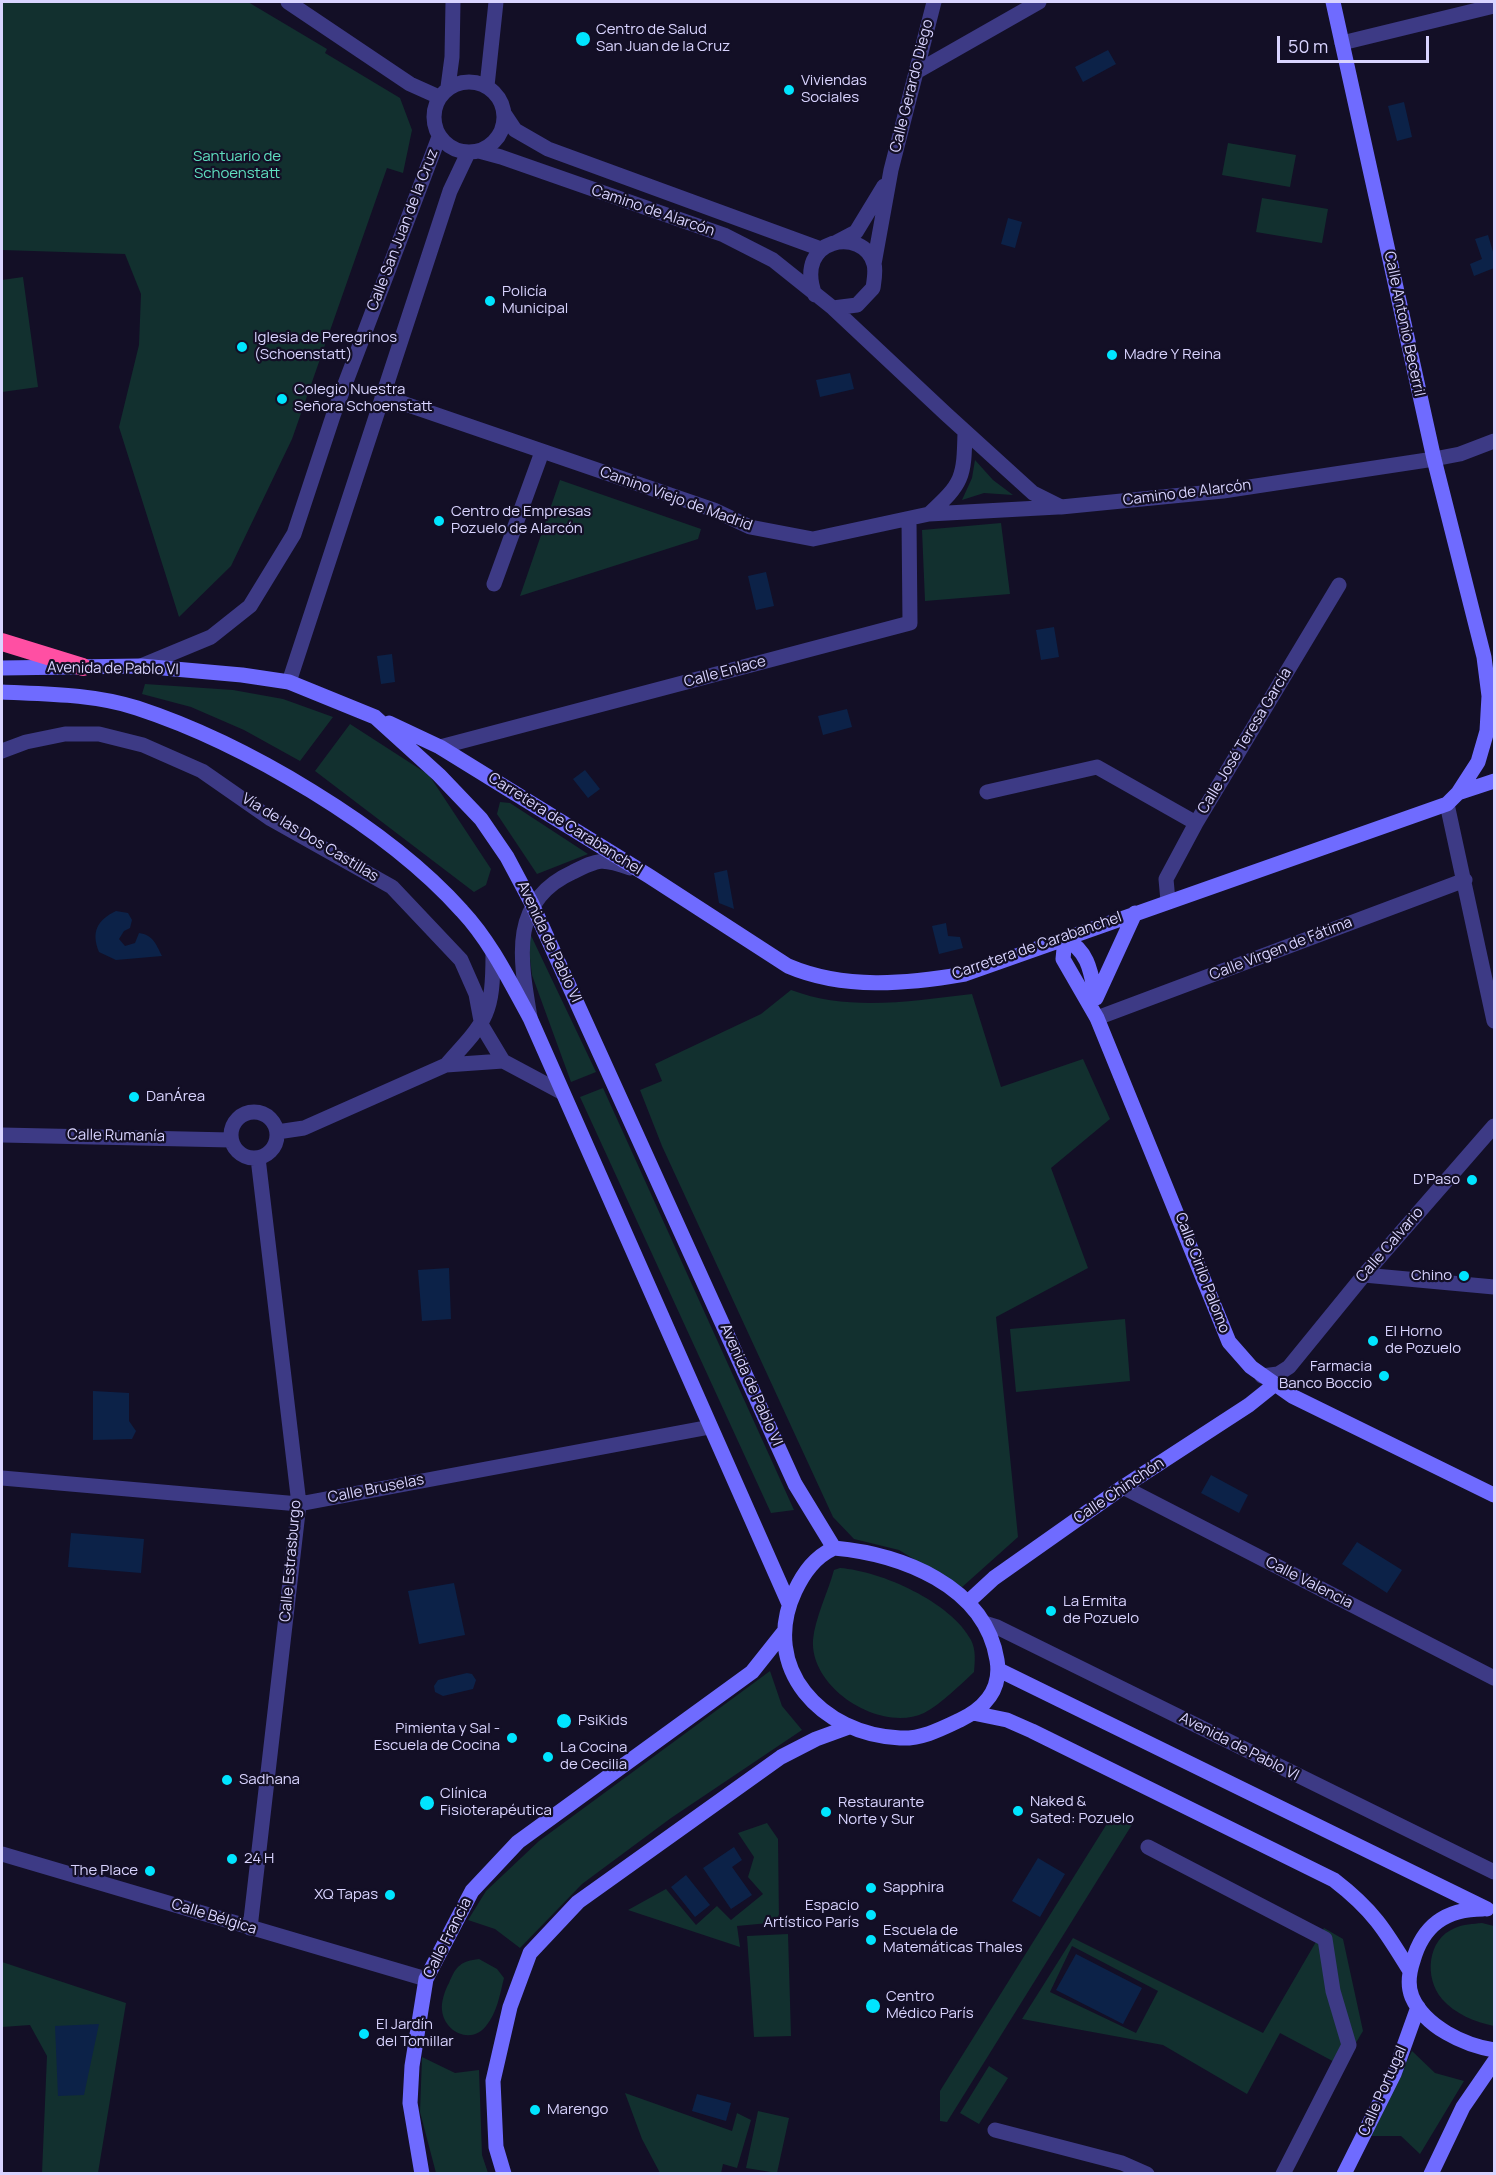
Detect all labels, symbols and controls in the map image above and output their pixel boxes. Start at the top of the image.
street label: Calle Gerardo Diego [887,17,937,155]
place label: Centro de Salud San Juan de la Cruz [596,21,730,56]
scale bar [1280,24,1432,62]
marker: Centro de Salud San Juan de la Cruz [574,30,592,48]
text: 50 m [1288,34,1328,58]
place label: Viviendas Sociales [801,72,867,107]
marker: Viviendas Sociales [782,83,796,97]
street label: Calle San Juan de la Cruz [364,147,442,313]
park label: Santuario de Schoenstatt [193,148,281,183]
street label: Camino de Alarcón [589,181,717,241]
street label: Calle Antonio Becerril [1380,250,1428,398]
place label: Policía Municipal [502,283,568,318]
marker: Policía Municipal [483,294,497,308]
place label: Iglesia de Peregrinos (Schoenstatt) [254,329,397,364]
marker: Iglesia de Peregrinos (Schoenstatt) [235,340,249,354]
place label: Madre Y Reina [1124,346,1221,364]
marker: Madre Y Reina [1105,348,1119,362]
place label: Colegio Nuestra Señora Schoenstatt [294,381,432,416]
marker: Colegio Nuestra Señora Schoenstatt [275,392,289,406]
street label: Camino Viejo de Madrid [597,463,755,535]
street label: Camino de Alarcón [1122,476,1252,510]
place label: Centro de Empresas Pozuelo de Alarcón [451,503,591,538]
marker: Centro de Empresas Pozuelo de Alarcón [432,514,446,528]
street label: Calle Enlace [682,652,768,692]
street label: Avenida de Pablo VI [47,659,179,679]
street label: Calle José Teresa García [1194,665,1296,817]
street label: Carretera de Carabanchel [485,769,645,879]
street label: Vía de las Dos Castillas [238,790,382,886]
street label: Avenida de Pablo VI [513,878,585,1006]
street label: Carretera de Carabanchel [950,908,1124,984]
street label: Calle Virgen de Fátima [1207,913,1355,985]
place label: DanÁrea [146,1088,205,1106]
marker: DanÁrea [127,1090,141,1104]
street label: Calle Rumanía [67,1126,165,1146]
place label: D'Paso [1413,1171,1460,1189]
marker: D'Paso [1465,1173,1479,1187]
street label: Calle Calvario [1352,1204,1428,1286]
street label: Calle Cirilo Palomo [1171,1210,1233,1336]
place label: Chino [1411,1267,1452,1285]
marker: Chino [1457,1269,1471,1283]
street label: Avenida de Pablo VI [716,1321,786,1449]
place label: El Horno de Pozuelo [1385,1323,1461,1358]
marker: El Horno de Pozuelo [1366,1334,1380,1348]
place label: Farmacia Banco Boccio [1279,1358,1372,1393]
marker: Farmacia Banco Boccio [1377,1369,1391,1383]
street label: Calle Chinchón [1071,1454,1167,1528]
street label: Calle Bruselas [326,1471,426,1507]
street label: Calle Estrasburgo [277,1499,305,1623]
street label: Calle Valencia [1262,1553,1356,1613]
place label: La Ermita de Pozuelo [1063,1593,1139,1628]
marker: La Ermita de Pozuelo [1044,1604,1058,1618]
street label: Avenida de Pablo VI [1176,1709,1302,1785]
marker: PsiKids [555,1712,573,1730]
place label: PsiKids [578,1712,628,1730]
place label: Pimienta y Sal - Escuela de Cocina [374,1720,500,1755]
marker: Pimienta y Sal - Escuela de Cocina [505,1731,519,1745]
place label: La Cocina de Cecilia [560,1739,627,1774]
marker: La Cocina de Cecilia [541,1750,555,1764]
place label: Sadhana [239,1771,300,1789]
marker: Sadhana [220,1773,234,1787]
place label: Clínica Fisioterapéutica [440,1785,552,1820]
place label: Naked & Sated: Pozuelo [1030,1793,1134,1828]
marker: Clínica Fisioterapéutica [418,1794,436,1812]
place label: Restaurante Norte y Sur [838,1794,924,1829]
marker: Naked & Sated: Pozuelo [1011,1804,1025,1818]
marker: Restaurante Norte y Sur [819,1805,833,1819]
place label: 24 H [244,1850,274,1868]
marker: 24 H [225,1852,239,1866]
place label: The Place [71,1862,138,1880]
marker: The Place [143,1864,157,1878]
place label: Sapphira [883,1879,944,1897]
marker: Sapphira [864,1881,878,1895]
place label: XQ Tapas [314,1886,378,1904]
marker: XQ Tapas [383,1888,397,1902]
street label: Calle Bélgica [169,1895,259,1939]
street label: Calle Francia [420,1895,476,1981]
place label: Espacio Artístico París [763,1897,859,1932]
marker: Espacio Artístico París [864,1908,878,1922]
place label: Escuela de Matemáticas Thales [883,1922,1023,1957]
marker: Escuela de Matemáticas Thales [864,1933,878,1947]
place label: Centro Médico París [886,1988,974,2023]
marker: Centro Médico París [864,1997,882,2015]
place label: El Jardín del Tomillar [376,2016,454,2051]
marker: El Jardín del Tomillar [357,2027,371,2041]
street label: Calle Portugal [1355,2043,1411,2139]
place label: Marengo [547,2101,608,2119]
marker: Marengo [528,2103,542,2117]

